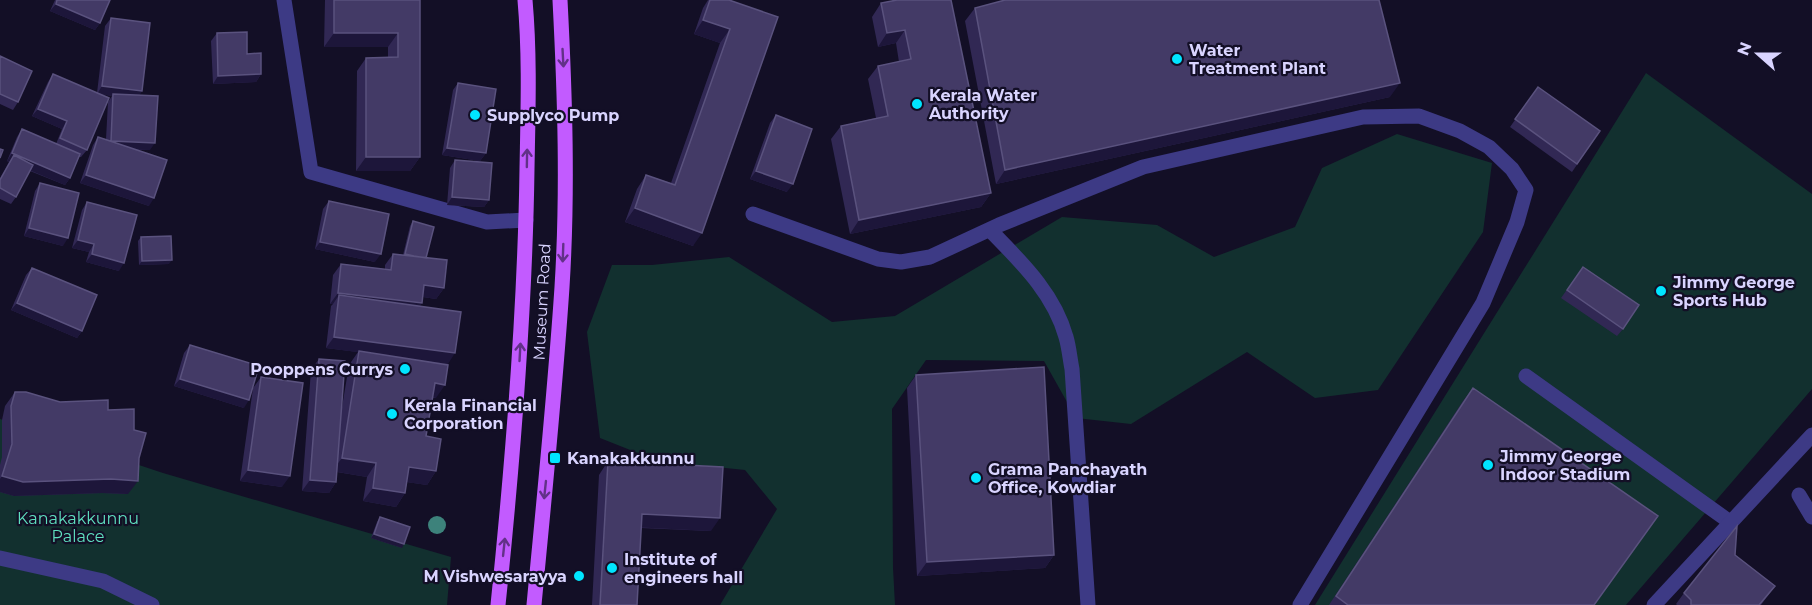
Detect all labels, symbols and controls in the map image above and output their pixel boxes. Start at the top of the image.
north arrow [1728,24,1788,84]
text: N [1733,39,1756,58]
place label: Water Treatment Plant [1189,41,1326,78]
one-way arrow [557,48,568,68]
marker: Water Treatment Plant [1170,52,1184,66]
place label: Kerala Water Authority [928,86,1037,123]
marker: Kerala Water Authority [910,97,924,111]
place label: Supplyco Pump [487,106,619,125]
marker: Supplyco Pump [468,108,482,122]
one-way arrow [521,148,533,168]
street label: Museum Road [529,243,555,361]
one-way arrow [557,243,569,263]
place label: Jimmy George Sports Hub [1672,273,1795,310]
marker: Jimmy George Sports Hub [1654,284,1668,298]
one-way arrow [514,343,525,363]
place label: Pooppens Currys [250,360,393,379]
marker: Pooppens Currys [398,362,412,376]
place label: Kerala Financial Corporation [404,396,537,433]
marker: Kerala Financial Corporation [385,407,399,421]
place label: Jimmy George Indoor Stadium [1499,447,1630,484]
place label: Kanakakkunnu [567,449,694,468]
marker: Kanakakkunnu [548,451,562,465]
marker: Jimmy George Indoor Stadium [1481,458,1495,472]
place label: Grama Panchayath Office, Kowdiar [988,460,1147,497]
marker: Grama Panchayath Office, Kowdiar [969,471,983,485]
one-way arrow [539,479,550,499]
park label: Kanakakkunnu Palace [17,509,139,546]
one-way arrow [499,537,510,557]
place label: Institute of engineers hall [624,550,743,587]
marker: Institute of engineers hall [605,561,619,575]
place label: M Vishwesarayya [423,567,567,586]
marker: M Vishwesarayya [572,569,586,583]

